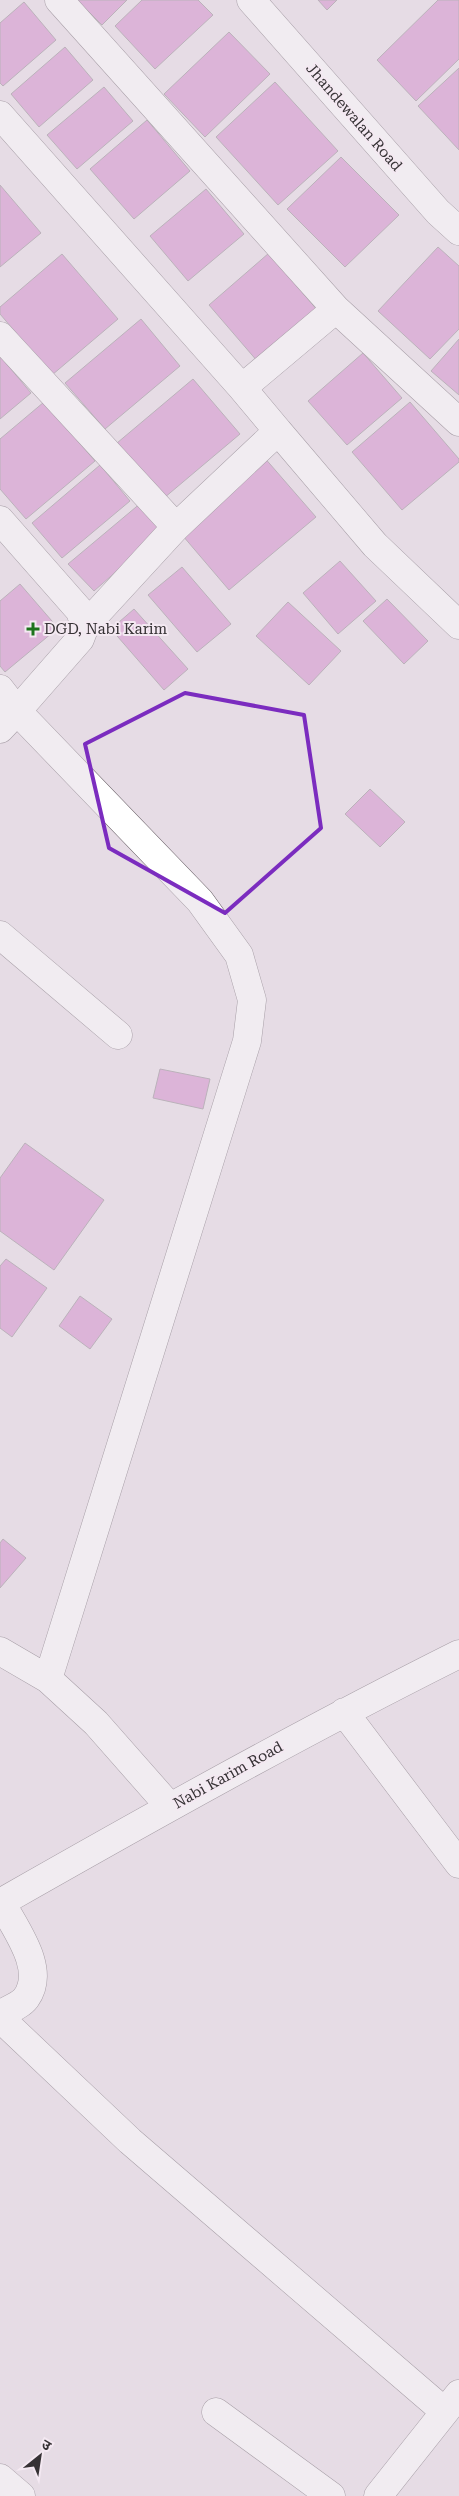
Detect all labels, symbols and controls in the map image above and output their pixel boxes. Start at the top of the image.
street label: Jhandewalan Road [302,59,406,175]
place label: DGD, Nabi Karim [44,620,168,638]
marker: DGD, Nabi Karim [26,622,40,636]
street label: Nabi Karim Road [170,1737,286,1813]
north arrow [15,2431,65,2481]
text: उ [39,2436,55,2454]

